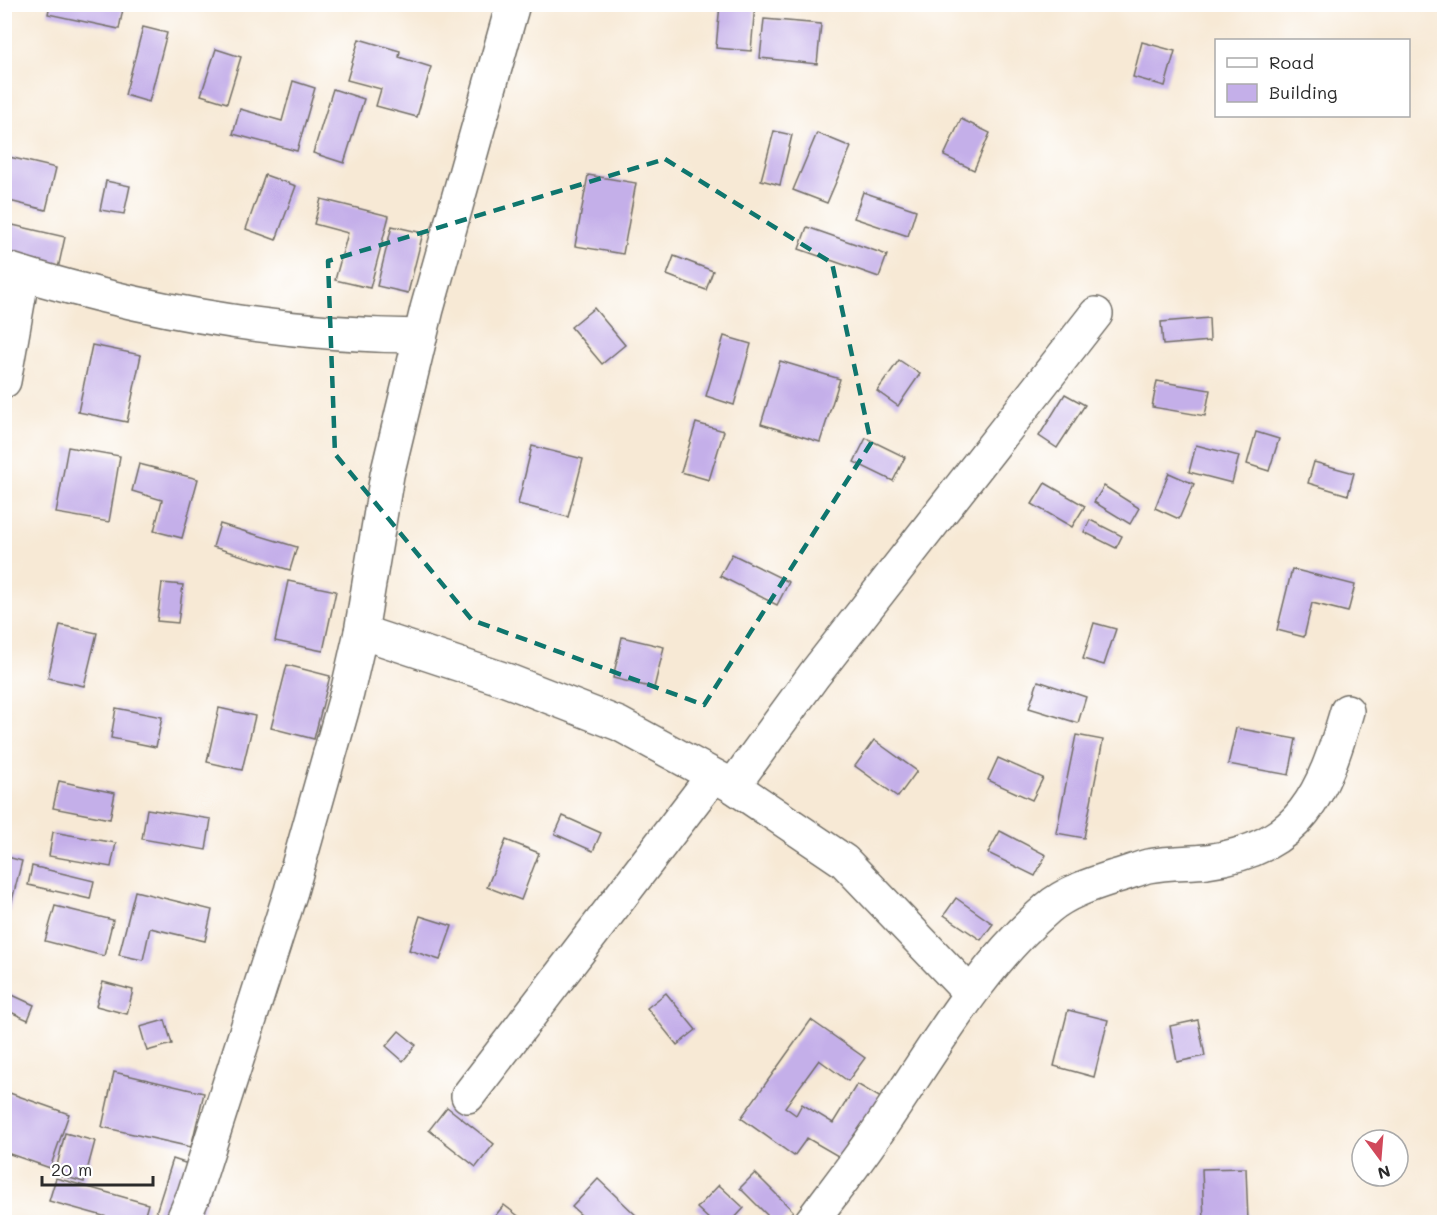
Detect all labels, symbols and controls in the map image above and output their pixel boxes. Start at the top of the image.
legend [1215,39,1410,117]
text: Road [1269,50,1314,74]
text: Building [1269,80,1337,104]
north arrow [1350,1128,1410,1188]
scale bar [42,1149,153,1187]
text: 20 m [51,1157,92,1181]
text: N [1376,1161,1393,1185]

